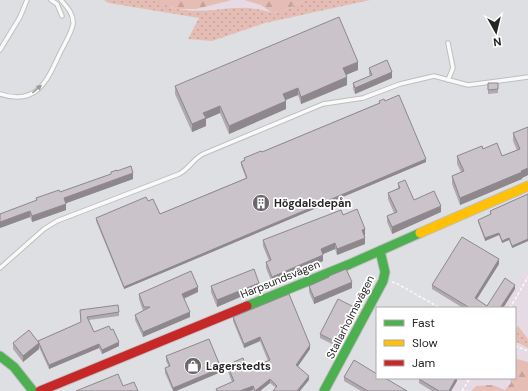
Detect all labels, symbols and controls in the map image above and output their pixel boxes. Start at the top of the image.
north arrow [476,12,516,52]
text: N [492,34,502,49]
one-way arrow [32,85,43,94]
building icon: Högdalsdepån [251,193,271,213]
place label: Högdalsdepån [274,196,351,210]
street label: Harpsundsvägen [238,257,322,301]
street label: Stallarholmsvägen [323,273,377,361]
legend [376,307,516,379]
text: Fast [412,315,435,331]
text: Slow [412,335,438,351]
text: Jam [412,355,435,371]
shop icon: Lagerstedts [183,356,203,376]
place label: Lagerstedts [206,359,271,373]

